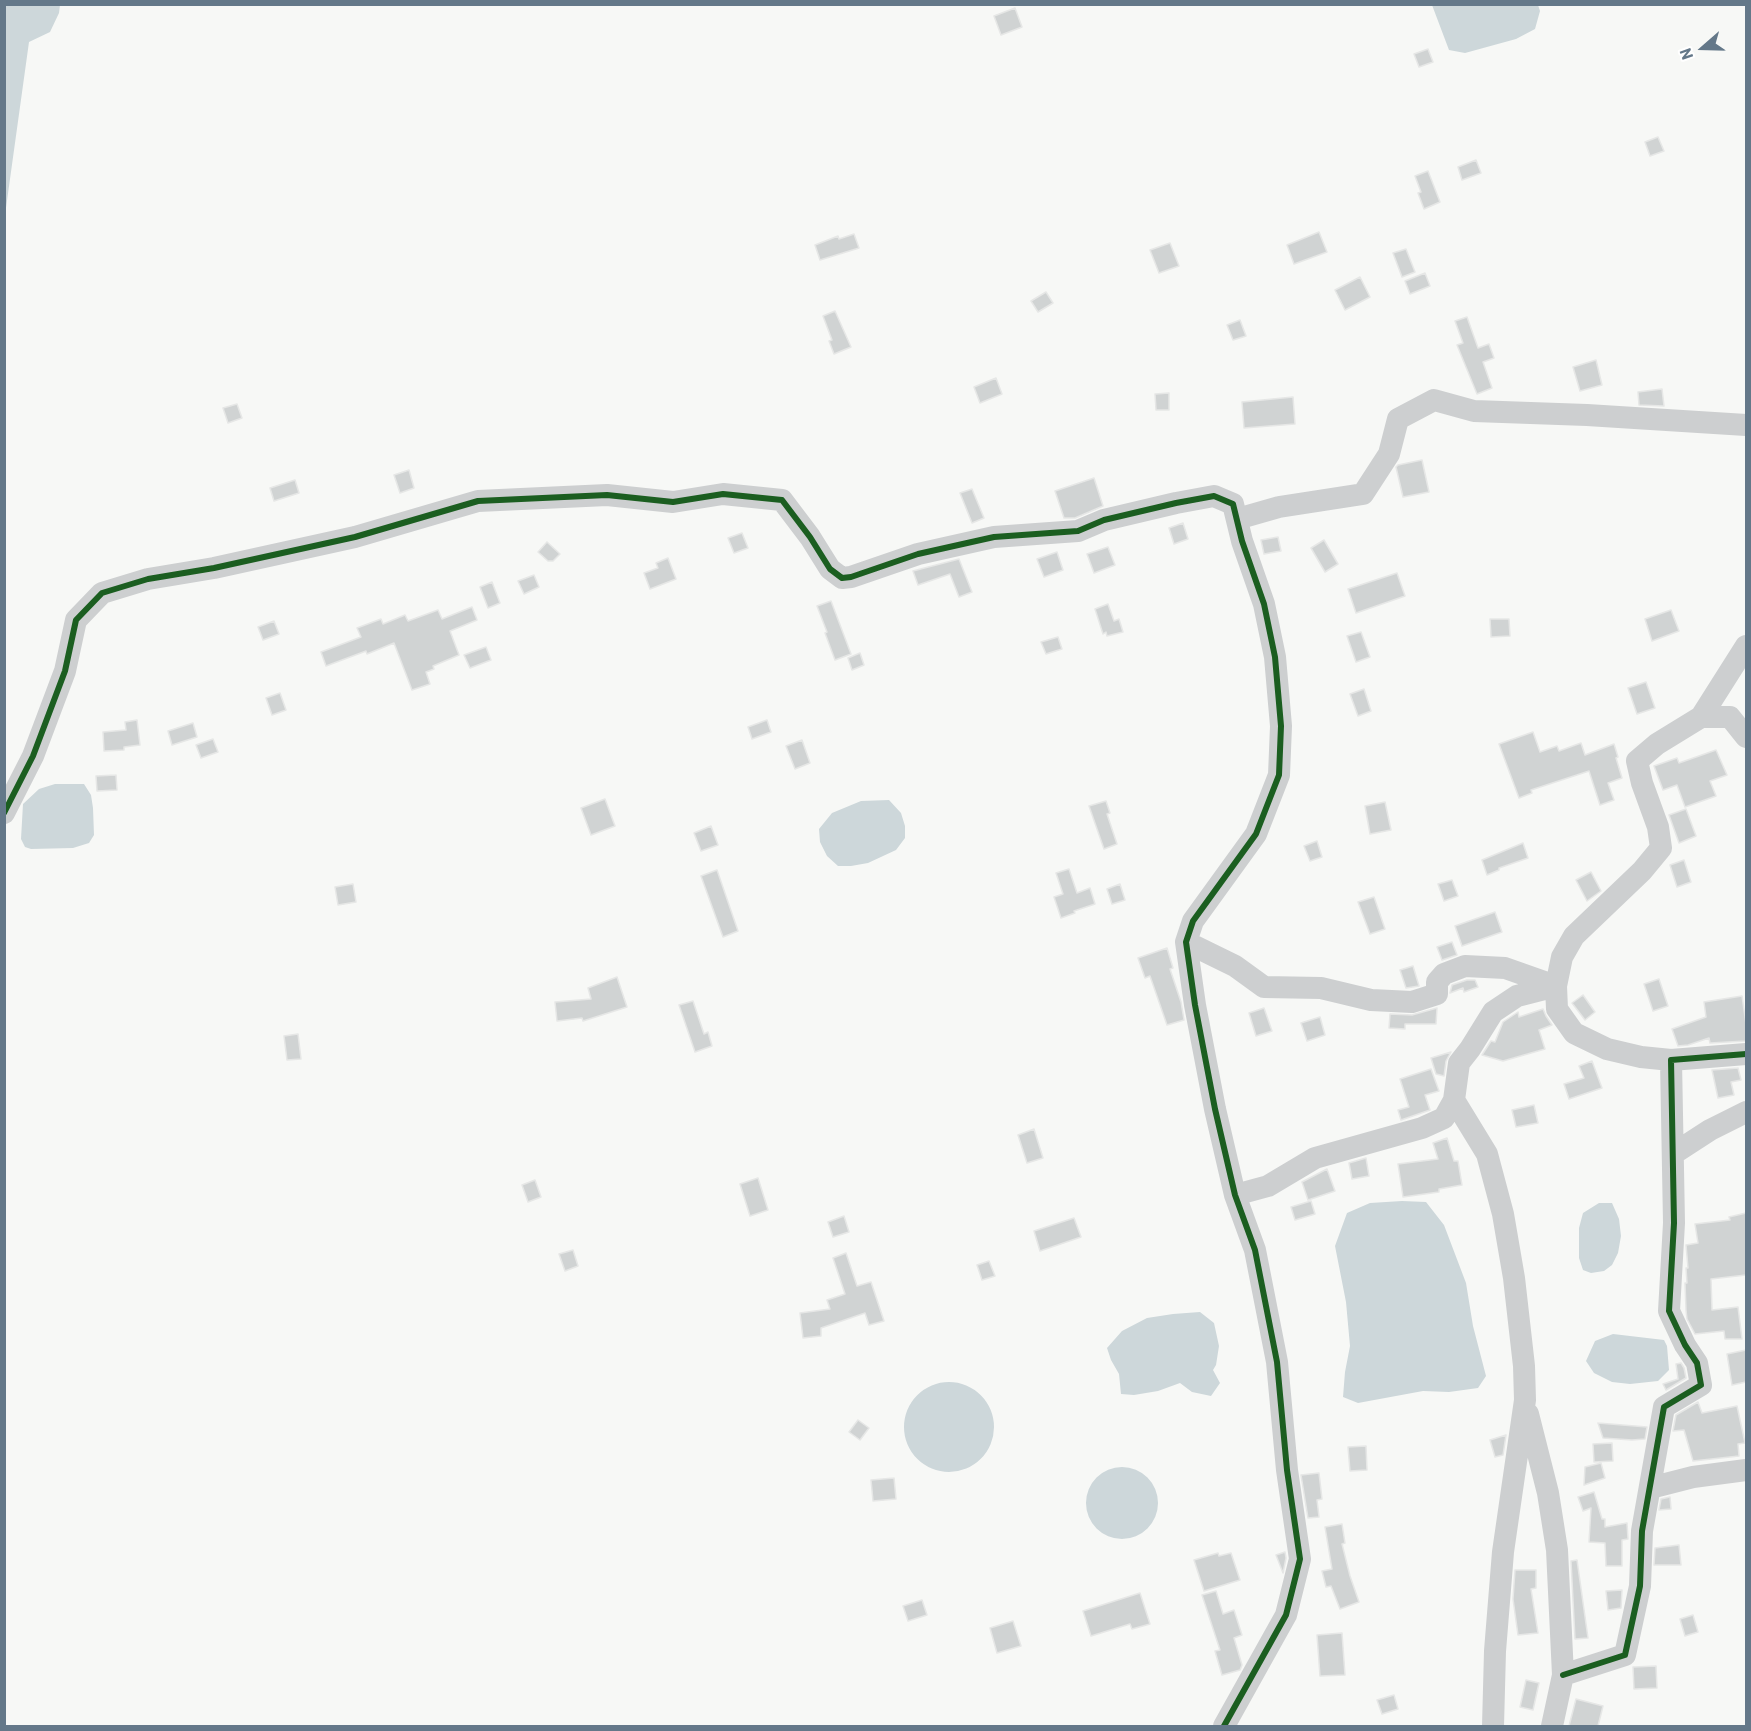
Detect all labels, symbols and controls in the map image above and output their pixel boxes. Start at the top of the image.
north arrow [1673,18,1733,78]
text: N [1675,46,1696,63]

